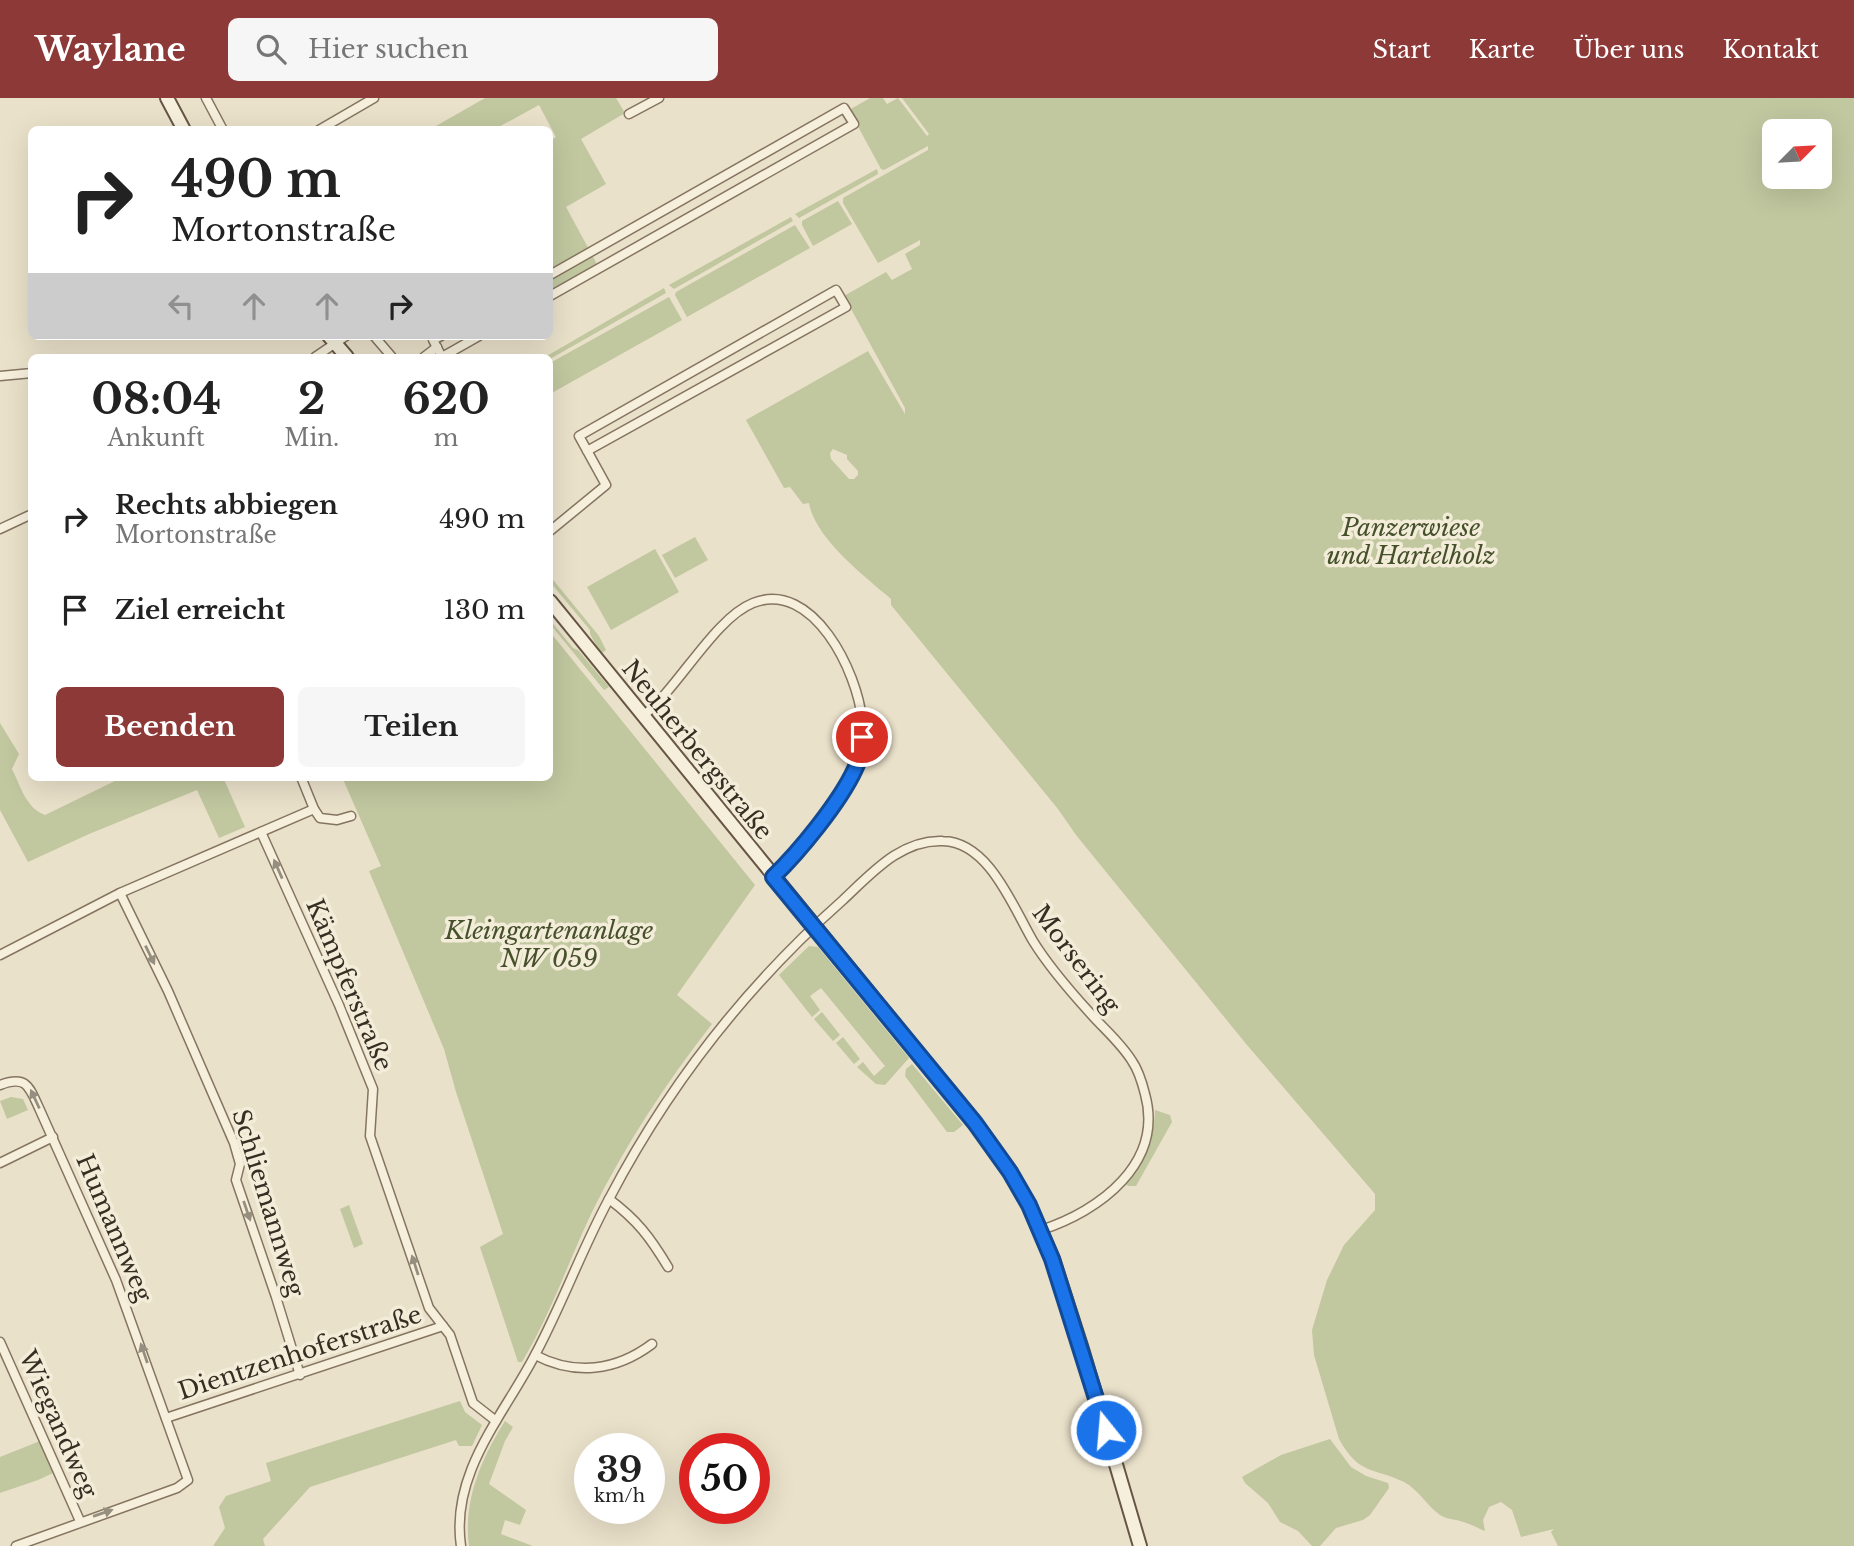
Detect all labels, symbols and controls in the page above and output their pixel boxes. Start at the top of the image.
search box [228,18,718,81]
text: Waylane [35,29,186,70]
icon: search [252,30,290,68]
text: Hier suchen [308,33,469,65]
text: Start [1373,35,1431,64]
text: Karte [1469,35,1535,64]
text: Über uns [1573,35,1685,64]
text: Kontakt [1723,35,1819,64]
north arrow [1762,119,1832,189]
map controls [1762,119,1832,189]
text: 490 m [171,149,341,210]
icon: right [56,154,147,245]
text: Mortonstraße [171,210,396,250]
icon: left [162,287,200,325]
icon: ahead [235,287,273,325]
icon: ahead [308,287,346,325]
icon: right [381,287,419,325]
text: 08:04 [91,373,221,425]
text: 2 [298,373,325,425]
text: 620 [402,373,490,425]
text: Ankunft [108,424,205,452]
text: Min. [284,424,339,452]
text: m [434,424,458,452]
text: Rechts abbiegen [115,489,338,521]
icon: right [56,500,94,538]
text: 490 m [439,503,525,535]
park label: Panzerwiese und Hartelholz [1327,513,1495,570]
text: Mortonstraße [115,521,277,549]
icon: arrive [56,591,94,629]
text: Ziel erreicht [115,594,285,626]
text: 130 m [443,594,525,626]
street label: Neuherbergstraße [616,654,779,845]
button: Beenden [56,687,284,767]
button: Teilen [298,687,525,767]
pin [832,707,892,767]
icon: arrive [843,718,881,756]
one-way arrow [272,859,283,880]
street label: Kämpferstraße [300,895,399,1075]
street label: Morsering [1026,899,1127,1019]
park label: Kleingartenanlage NW 059 [444,916,653,973]
one-way arrow [145,945,156,965]
one-way arrow [30,1089,41,1109]
street label: Schliemannweg [226,1106,311,1301]
street label: Humannweg [70,1150,159,1307]
one-way arrow [242,1200,253,1221]
one-way arrow [409,1254,420,1275]
street label: Dientzenhoferstraße [174,1299,425,1406]
one-way arrow [138,1343,149,1364]
street label: Wiegandweg [13,1345,104,1503]
position arrow [1069,1393,1143,1467]
speed limit sign: 50 [679,1433,770,1524]
text: 39 [597,1448,642,1491]
text: km/h [594,1485,645,1507]
one-way arrow [93,1507,114,1518]

